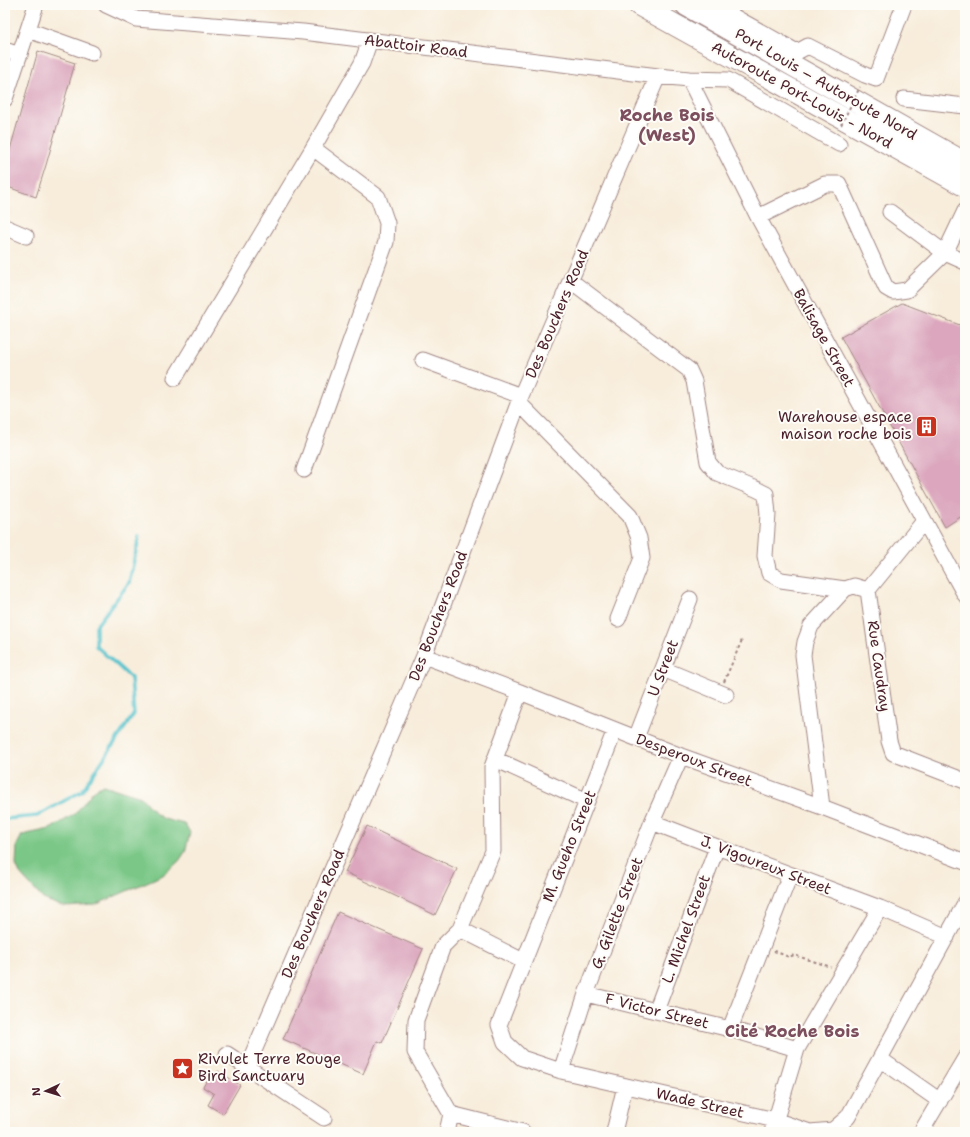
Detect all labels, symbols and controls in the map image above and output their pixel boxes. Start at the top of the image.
street label: Port Louis – Autoroute Nord [731,23,921,145]
street label: Abattoir Road [363,30,469,62]
street label: Autoroute Port-Louis - Nord [708,37,897,153]
district label: Roche Bois (West) [620,104,715,146]
street label: Des Bouchers Road [521,246,593,382]
street label: Balisage Street [789,285,859,391]
place label: Warehouse espace maison roche bois [778,407,912,444]
building icon: Warehouse espace maison roche bois [914,413,940,439]
street label: Des Bouchers Road [404,547,472,684]
street label: Rue Caudray [863,619,895,713]
street label: U Street [643,637,683,699]
street label: Desperoux Street [633,729,755,791]
street label: M. Gueho Street [537,787,601,905]
street label: J. Vigoureux Street [698,831,834,899]
street label: Des Bouchers Road [277,846,349,982]
street label: G. Gilette Street [587,854,647,972]
street label: L. Michel Street [657,872,715,986]
street label: F Victor Street [603,988,711,1034]
district label: Cité Roche Bois [725,1020,859,1042]
place label: Rivulet Terre Rouge Bird Sanctuary [198,1049,341,1086]
place icon: Rivulet Terre Rouge Bird Sanctuary [169,1055,195,1081]
north arrow [26,1071,66,1111]
street label: Wade Street [654,1083,746,1123]
text: N [29,1087,44,1097]

